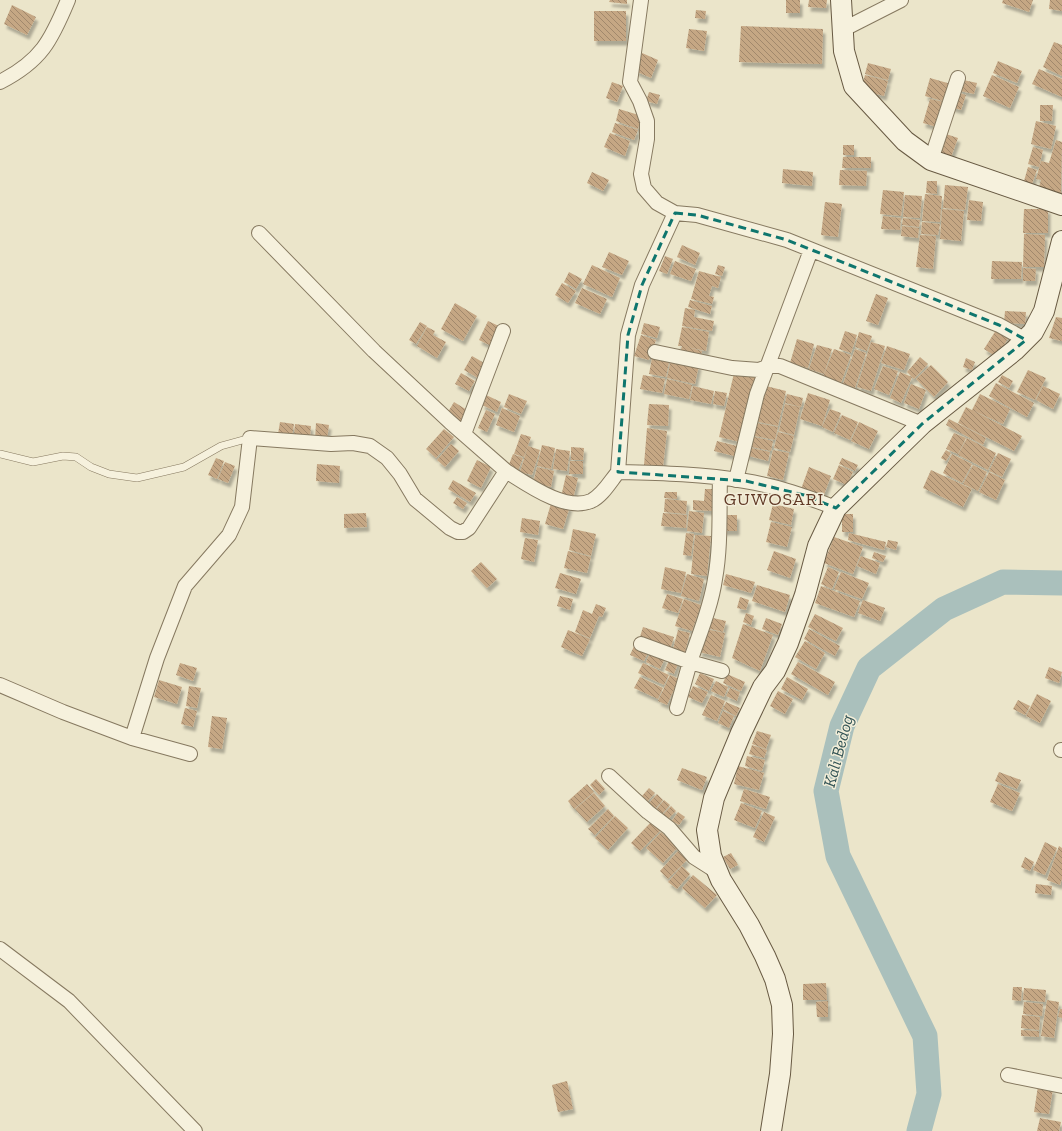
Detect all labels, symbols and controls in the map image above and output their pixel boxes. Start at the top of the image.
district label: GUWOSARI [724,488,824,510]
water label: Kali Bedog [819,712,857,789]

